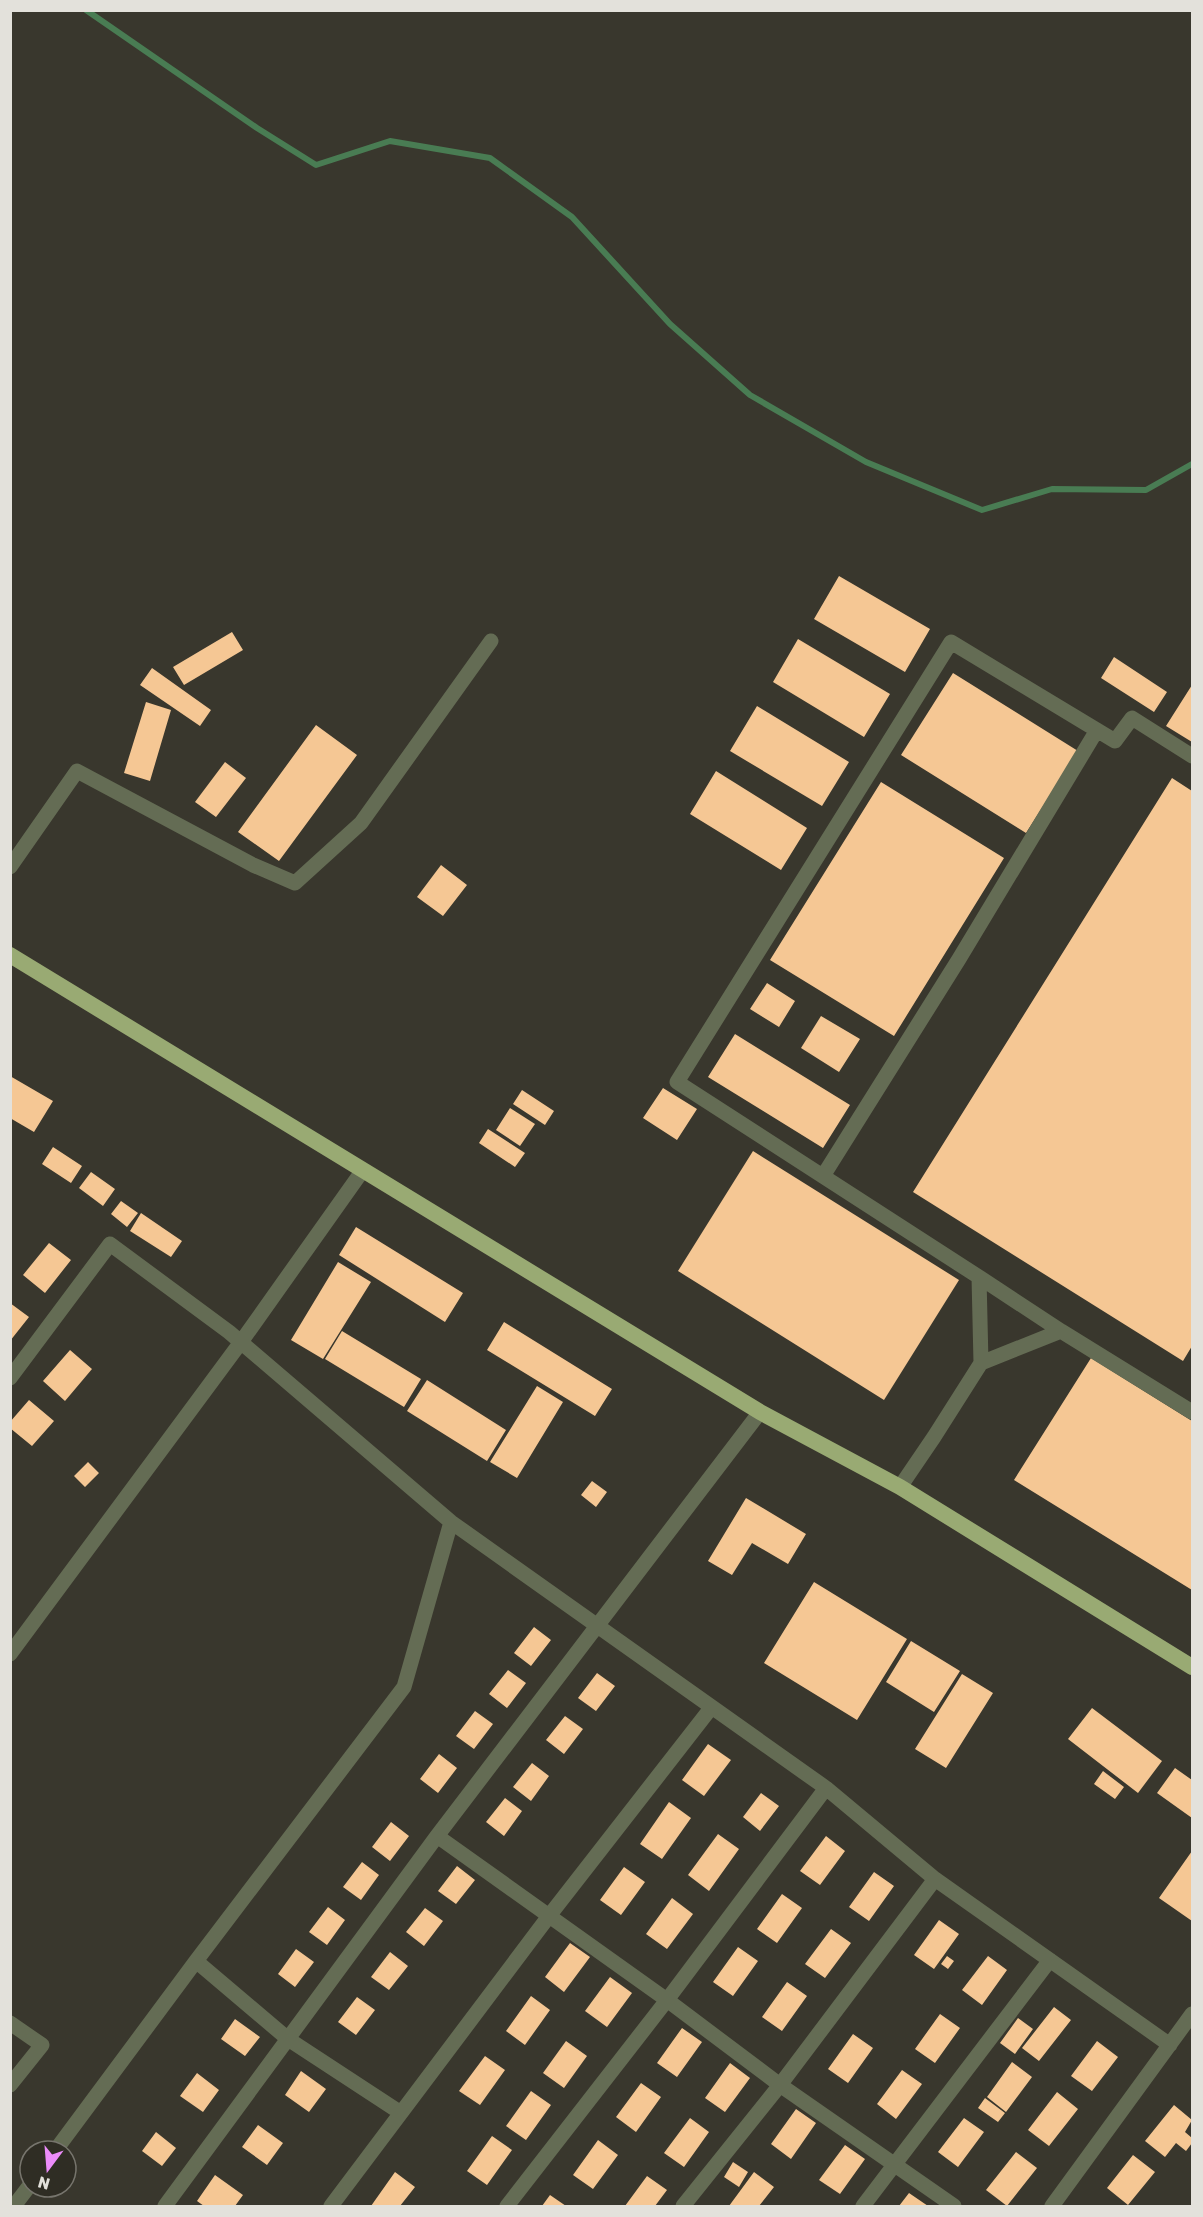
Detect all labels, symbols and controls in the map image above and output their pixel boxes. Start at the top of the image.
north arrow [18,2139,78,2199]
text: N [36,2172,52,2194]

